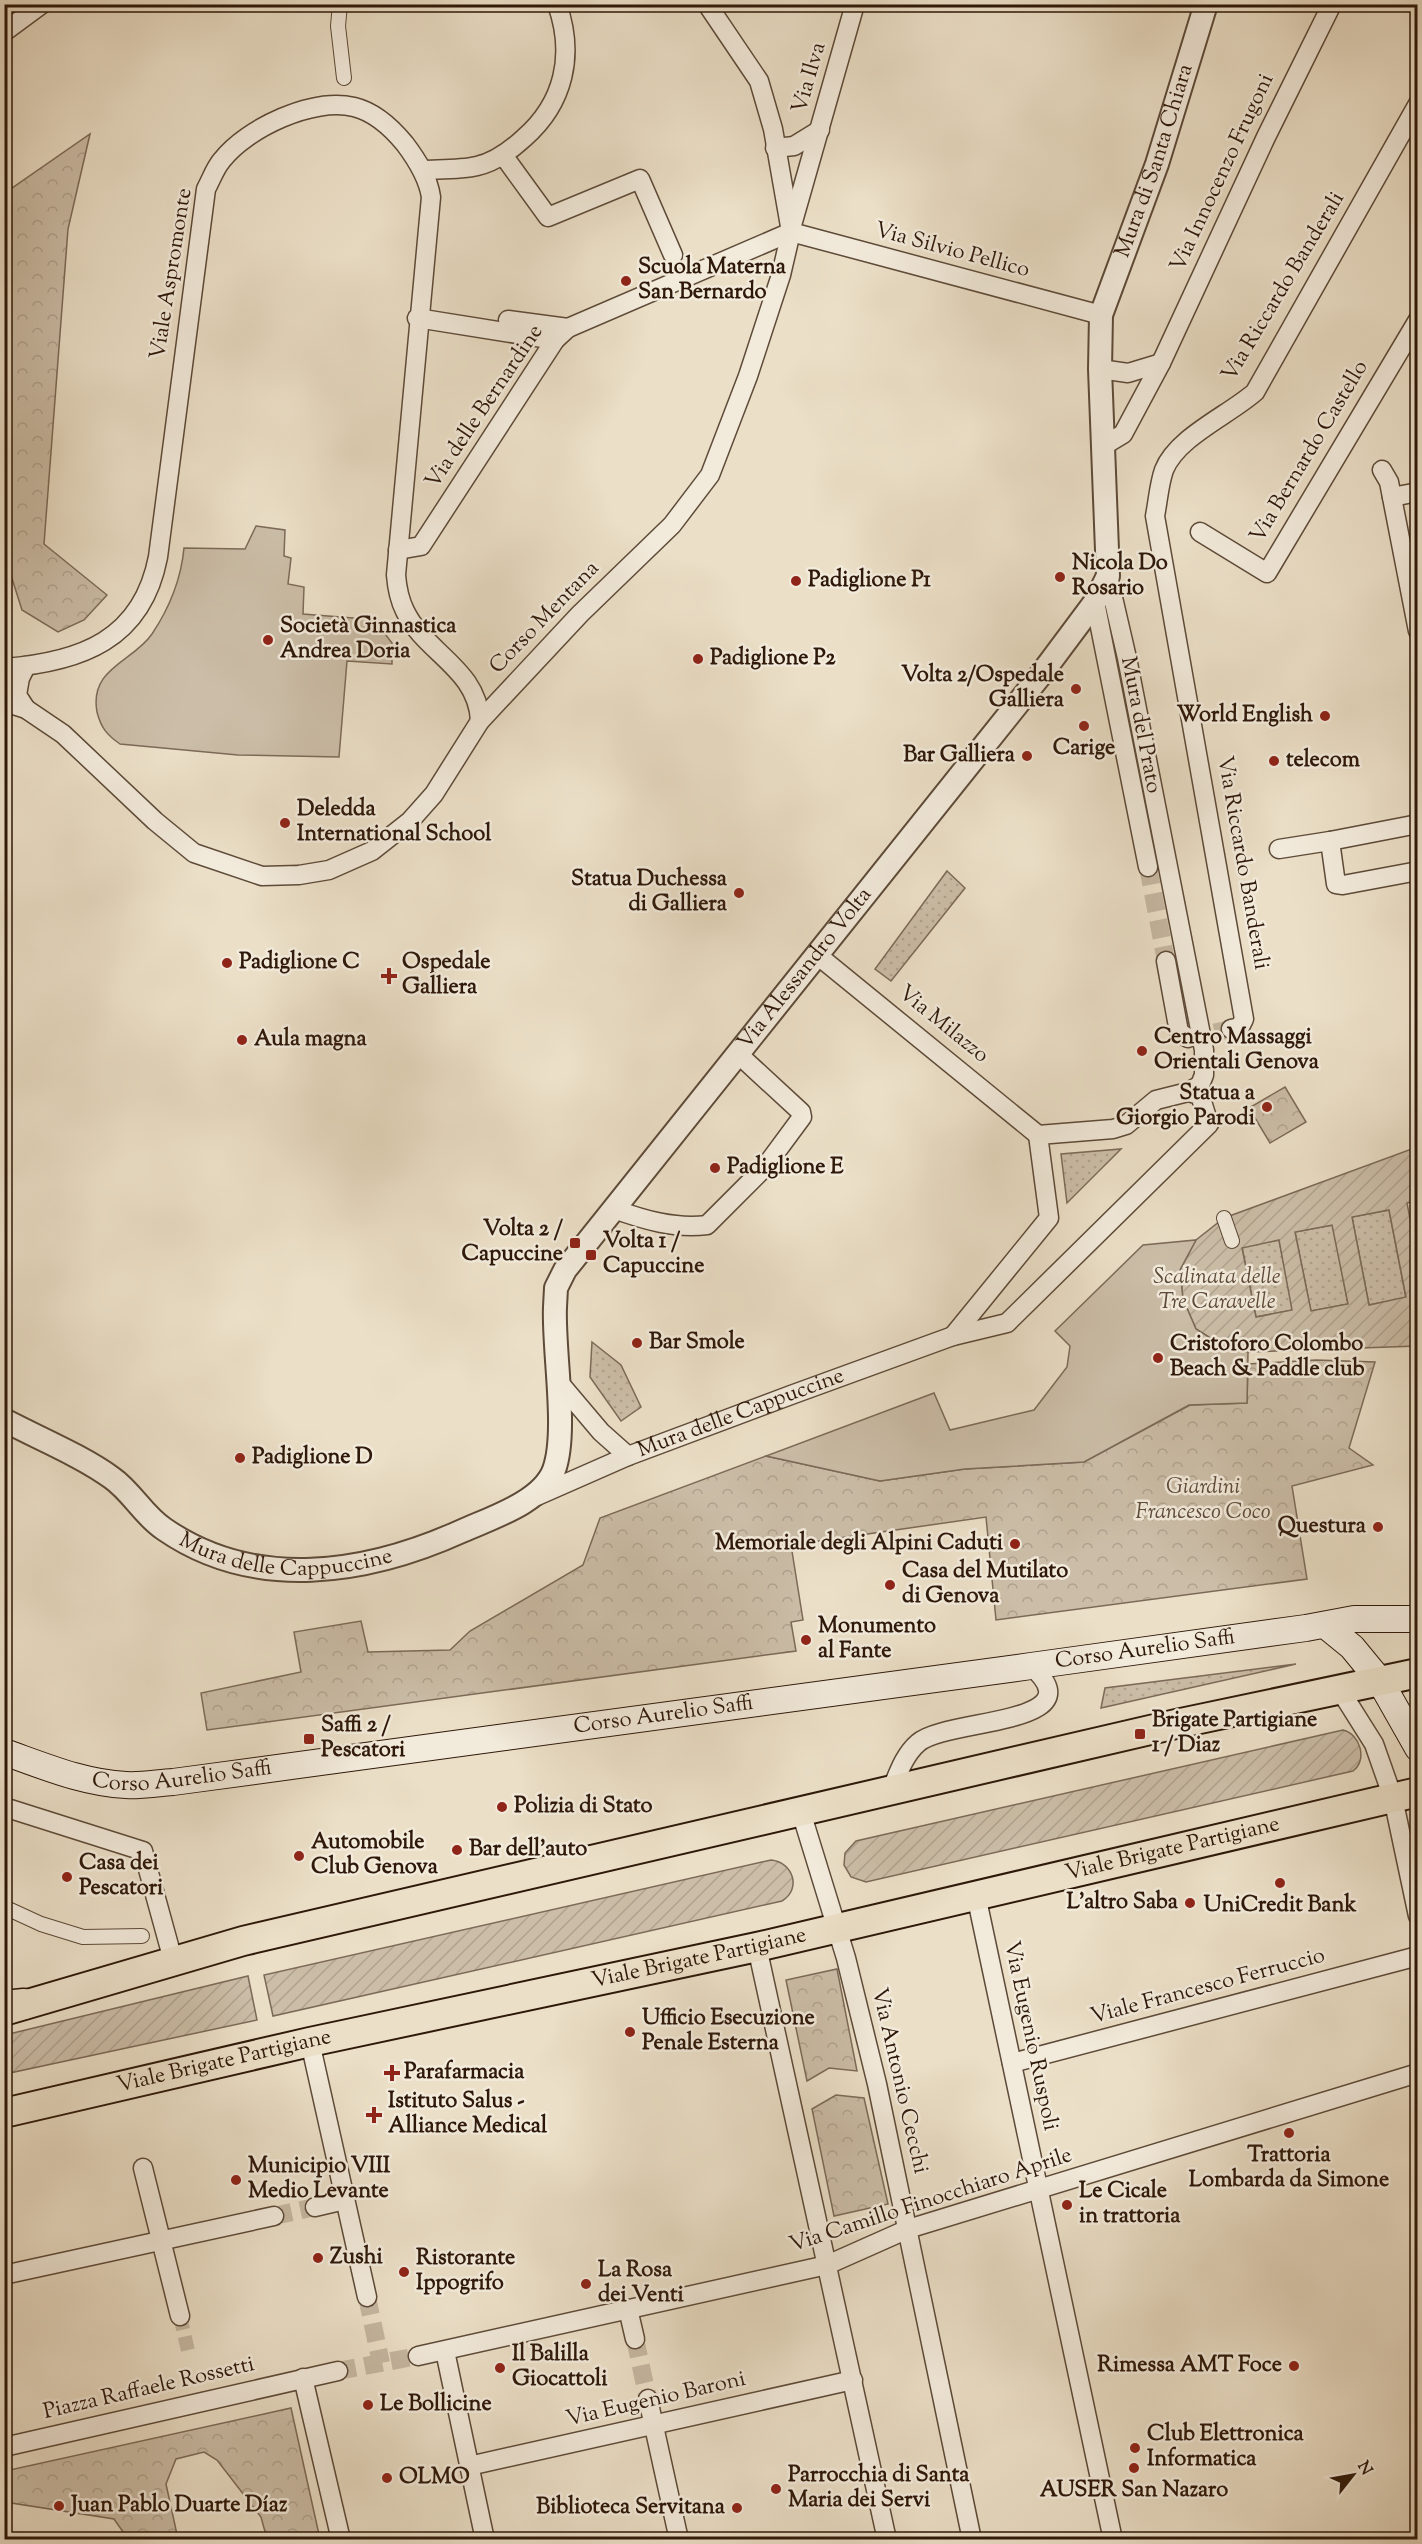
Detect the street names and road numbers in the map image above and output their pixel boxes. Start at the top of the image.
street label: Via Ilva [785,39,835,117]
street label: Mura di Santa Chiara [1107,60,1203,263]
street label: Via Innocenzo Frugoni [1163,69,1283,277]
street label: Viale Aspromonte [143,186,201,362]
street label: Via Riccardo Banderali [1215,186,1353,388]
street label: Via Silvio Pellico [871,215,1033,287]
street label: Via delle Bernardine [418,318,552,496]
street label: Via Bernardo Castello [1243,355,1377,549]
street label: Corso Mentana [483,554,607,682]
street label: Mura del Prato [1111,654,1169,796]
street label: Via Riccardo Banderali [1207,754,1277,972]
street label: Via Alessandro Volta [730,881,880,1057]
street label: Via Milazzo [891,978,995,1072]
street label: Mura delle Cappuccine [633,1361,849,1467]
street label: Mura delle Cappuccine [173,1525,396,1586]
street label: Corso Aurelio Saffi [1053,1622,1237,1678]
street label: Corso Aurelio Saffi [572,1688,756,1744]
street label: Corso Aurelio Saffi [89,1753,274,1801]
street label: Viale Brigate Partigiane [1062,1809,1283,1890]
street label: Viale Brigate Partigiane [589,1920,810,1998]
street label: Via Eugenio Ruspoli [994,1938,1066,2134]
street label: Viale Francesco Ferruccio [1087,1940,1329,2034]
street label: Via Antonio Cecchi [862,1985,936,2177]
street label: Viale Brigate Partigiane [114,2022,334,2102]
street label: Via Camillo Finocchiaro Aprile [786,2140,1076,2262]
street label: Piazza Raffaele Rossetti [40,2349,258,2429]
street label: Via Eugenio Baroni [563,2364,749,2436]

